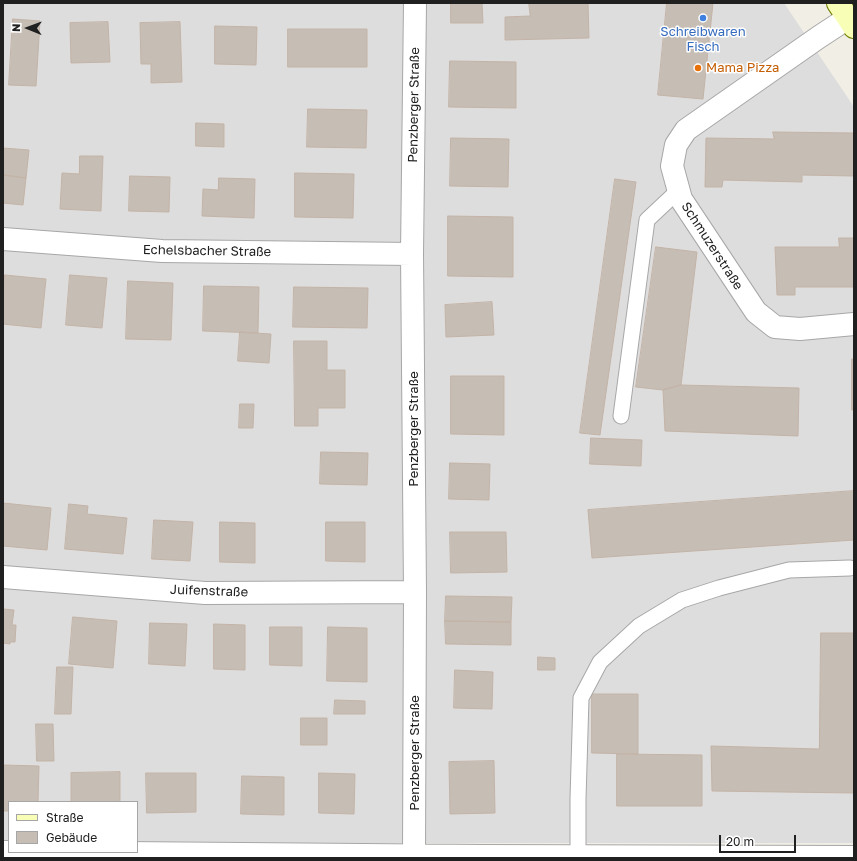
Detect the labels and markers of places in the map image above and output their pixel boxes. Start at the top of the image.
marker: Schreibwaren Fisch [698,13,708,23]
place label: Schreibwaren Fisch [660,24,746,55]
place label: Mama Pizza [706,60,779,76]
marker: Mama Pizza [693,63,703,73]

